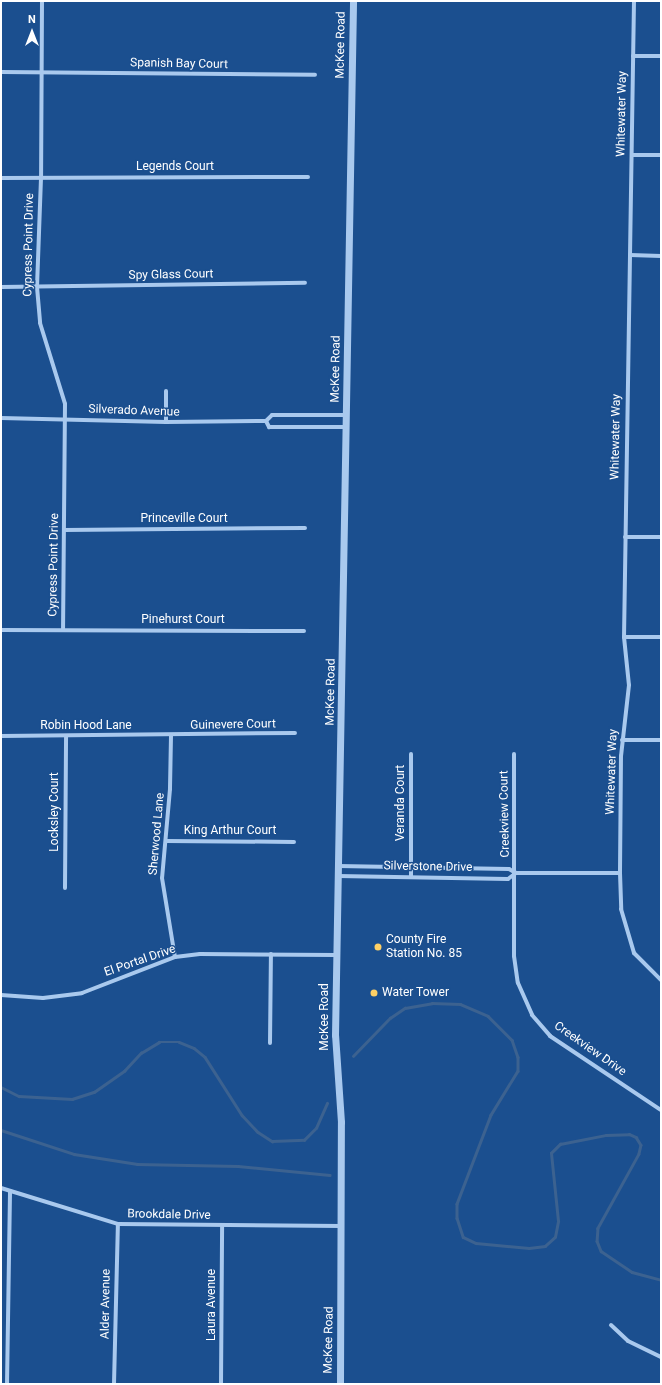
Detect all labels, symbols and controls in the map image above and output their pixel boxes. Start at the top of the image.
street label: McKee Road [333,11,349,79]
north arrow [12,12,52,52]
text: N [28,13,36,26]
street label: Spanish Bay Court [130,56,228,72]
street label: Whitewater Way [614,71,630,157]
street label: Legends Court [136,160,214,174]
street label: Cypress Point Drive [21,193,37,297]
street label: Spy Glass Court [128,267,214,283]
street label: McKee Road [328,335,344,403]
street label: Whitewater Way [608,394,624,480]
street label: Silverado Avenue [88,402,180,420]
street label: Princeville Court [140,512,228,526]
street label: Cypress Point Drive [46,513,62,617]
street label: Pinehurst Court [141,613,225,627]
street label: McKee Road [323,658,339,726]
street label: Guinevere Court [190,717,276,733]
street label: Robin Hood Lane [40,719,132,733]
street label: Whitewater Way [603,729,621,815]
street label: Veranda Court [394,765,408,841]
street label: Creekview Court [497,770,513,858]
street label: Locksley Court [48,772,62,852]
street label: Sherwood Lane [146,792,168,876]
street label: King Arthur Court [184,824,276,838]
street label: Silverstone Drive [383,859,473,875]
place label: County Fire Station No. 85 [386,933,462,961]
street label: El Portal Drive [102,942,178,980]
marker: County Fire Station No. 85 [373,942,383,952]
street label: McKee Road [318,983,332,1051]
place label: Water Tower [382,986,449,1000]
marker: Water Tower [369,988,379,998]
street label: Creekview Drive [551,1019,629,1079]
street label: Brookdale Drive [127,1207,211,1223]
street label: Alder Avenue [98,1269,114,1339]
street label: Laura Avenue [205,1269,219,1341]
street label: McKee Road [321,1306,337,1374]

